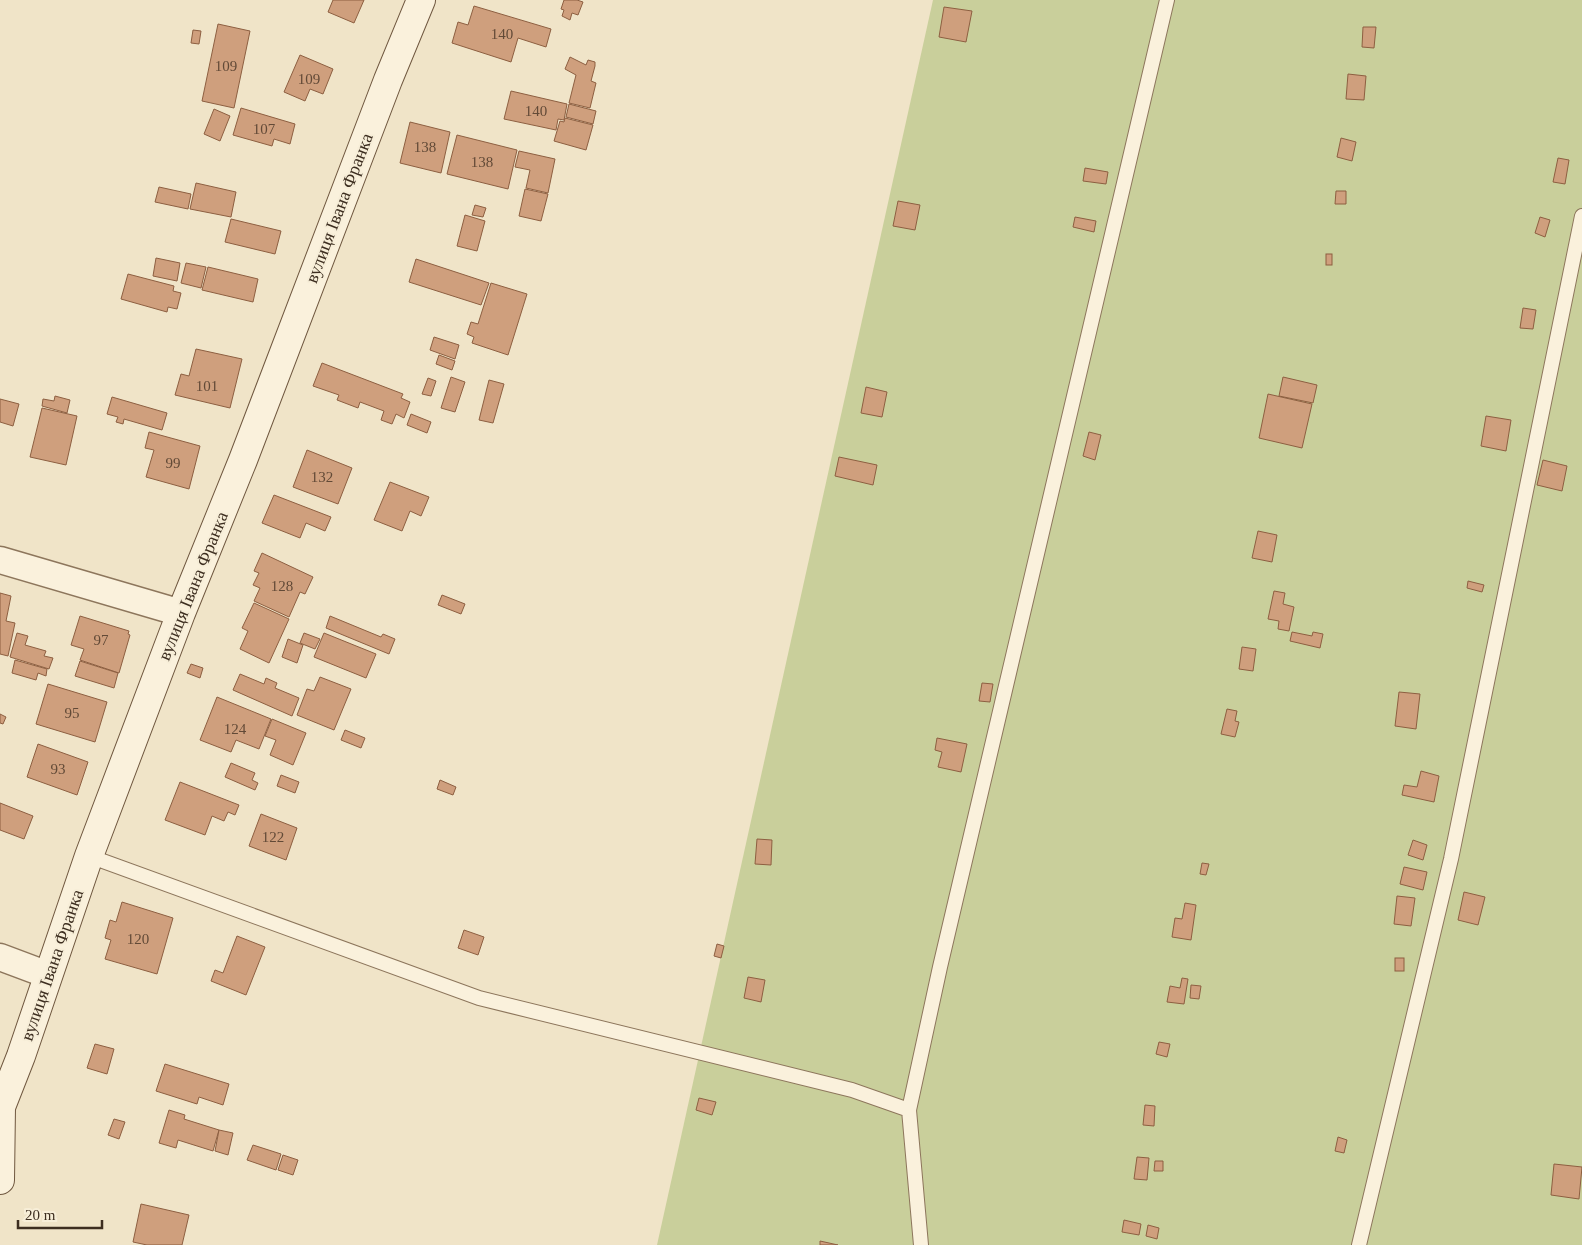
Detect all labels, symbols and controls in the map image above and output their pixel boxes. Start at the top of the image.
house number: 140 [491,26,513,42]
house number: 109 [215,58,237,74]
house number: 109 [298,71,320,87]
house number: 140 [525,103,547,119]
house number: 107 [253,121,276,137]
street label: вулиця Івана Франка [301,130,377,286]
house number: 138 [414,139,436,155]
house number: 138 [471,154,493,170]
house number: 101 [196,378,218,394]
house number: 99 [166,455,181,471]
house number: 132 [311,469,333,485]
street label: вулиця Івана Франка [154,509,232,663]
house number: 128 [271,578,293,594]
house number: 97 [94,632,109,648]
house number: 95 [65,705,80,721]
house number: 124 [224,721,247,737]
house number: 93 [51,761,66,777]
house number: 122 [262,829,284,845]
street label: вулиця Івана Франка [17,887,87,1043]
house number: 120 [127,931,149,947]
scale bar [18,1198,101,1230]
text: 20 m [25,1207,56,1223]

